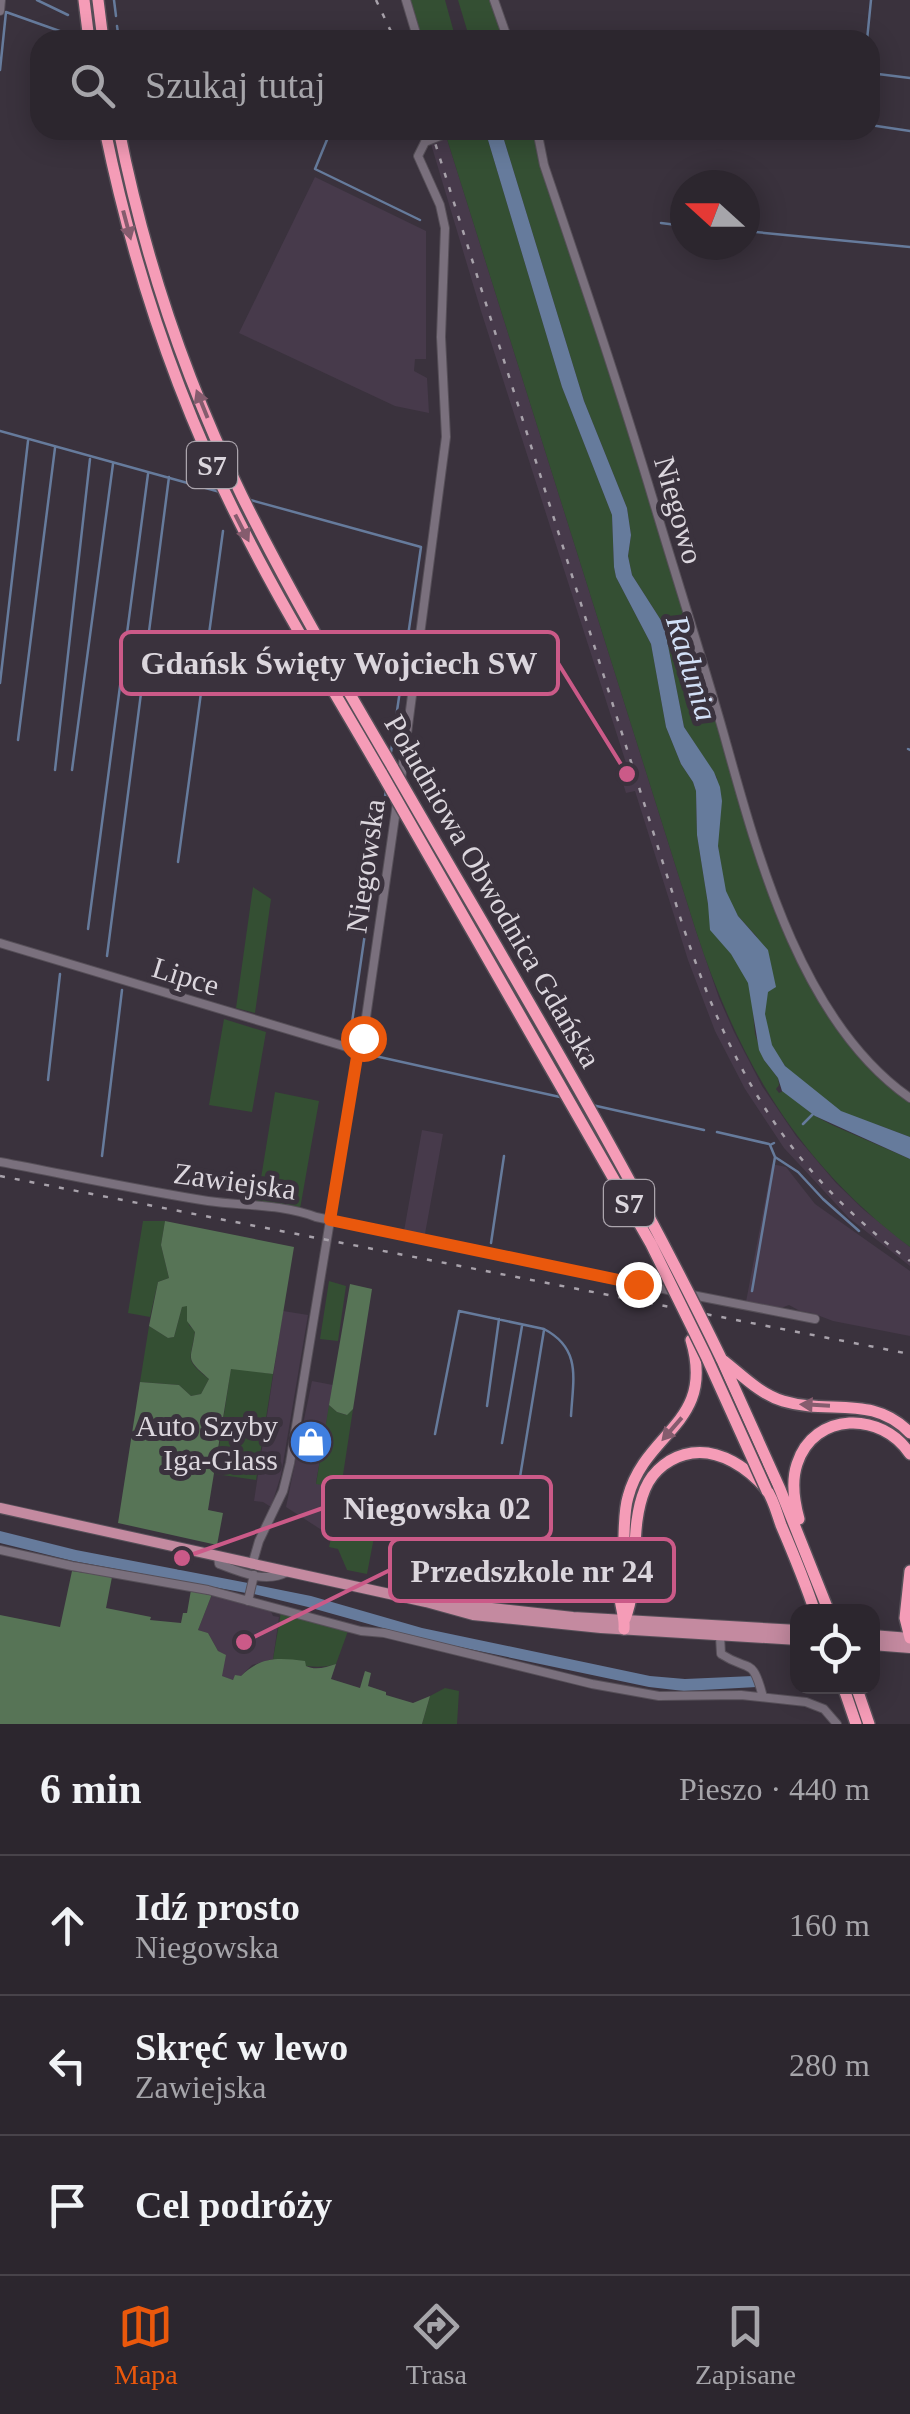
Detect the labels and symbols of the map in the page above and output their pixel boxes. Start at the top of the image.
north arrow [670,170,760,260]
one-way arrow [120,210,135,241]
one-way arrow [193,388,209,418]
road number: S7 [187,442,237,488]
street label: Niegowo [648,453,710,567]
one-way arrow [234,514,251,543]
water label: Radunia [659,610,725,725]
callout: Gdańsk Święty Wojciech SW [121,632,558,694]
text: Gdańsk Święty Wojciech SW [141,645,537,681]
street label: Południowa Obwodnica Gdańska [378,709,608,1073]
street label: Niegowska [339,797,391,935]
street label: Lipce [149,950,223,1002]
route start [341,1016,387,1062]
street label: Zawiejska [172,1156,298,1206]
road number: S7 [604,1180,654,1226]
route end [616,1262,662,1308]
one-way arrow [799,1397,830,1413]
place label: Auto Szyby Iga-Glass [136,1409,278,1476]
one-way arrow [661,1416,683,1441]
shop icon: Auto Szyby Iga-Glass [288,1419,334,1465]
callout: Niegowska 02 [323,1477,551,1539]
text: Niegowska 02 [343,1490,531,1526]
callout: Przedszkole nr 24 [390,1539,674,1601]
text: Przedszkole nr 24 [411,1553,653,1589]

